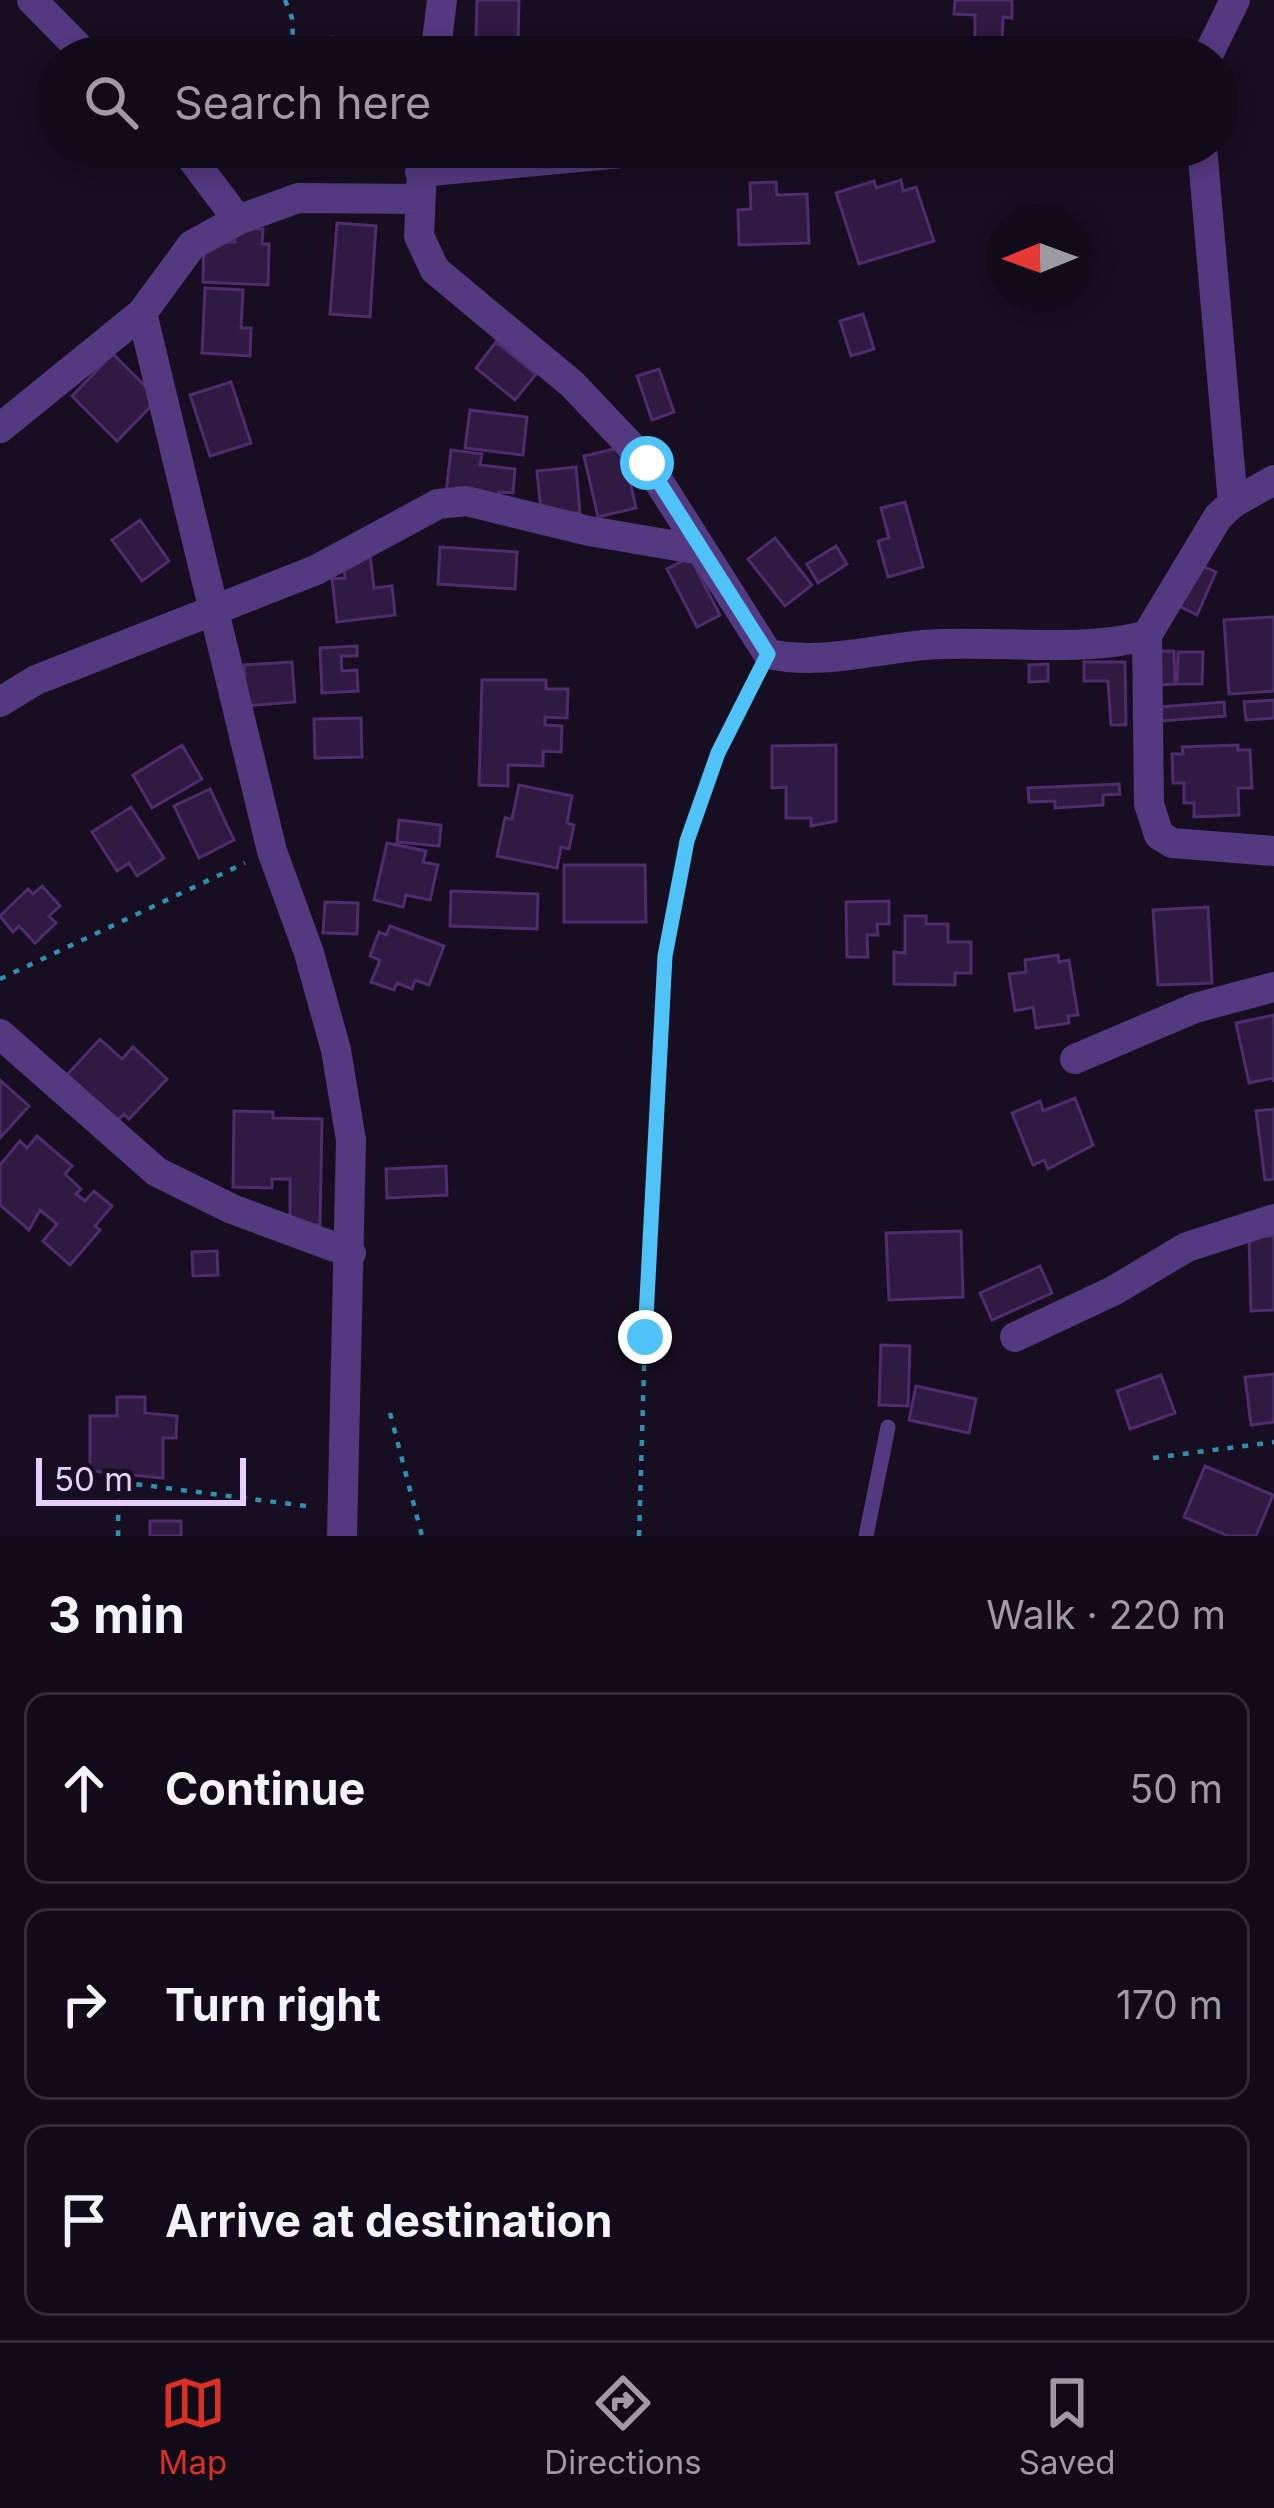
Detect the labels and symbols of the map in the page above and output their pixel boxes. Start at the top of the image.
north arrow [986,204,1094,312]
route start [620,436,674,490]
route end [618,1310,672,1364]
scale bar [36,1452,246,1505]

